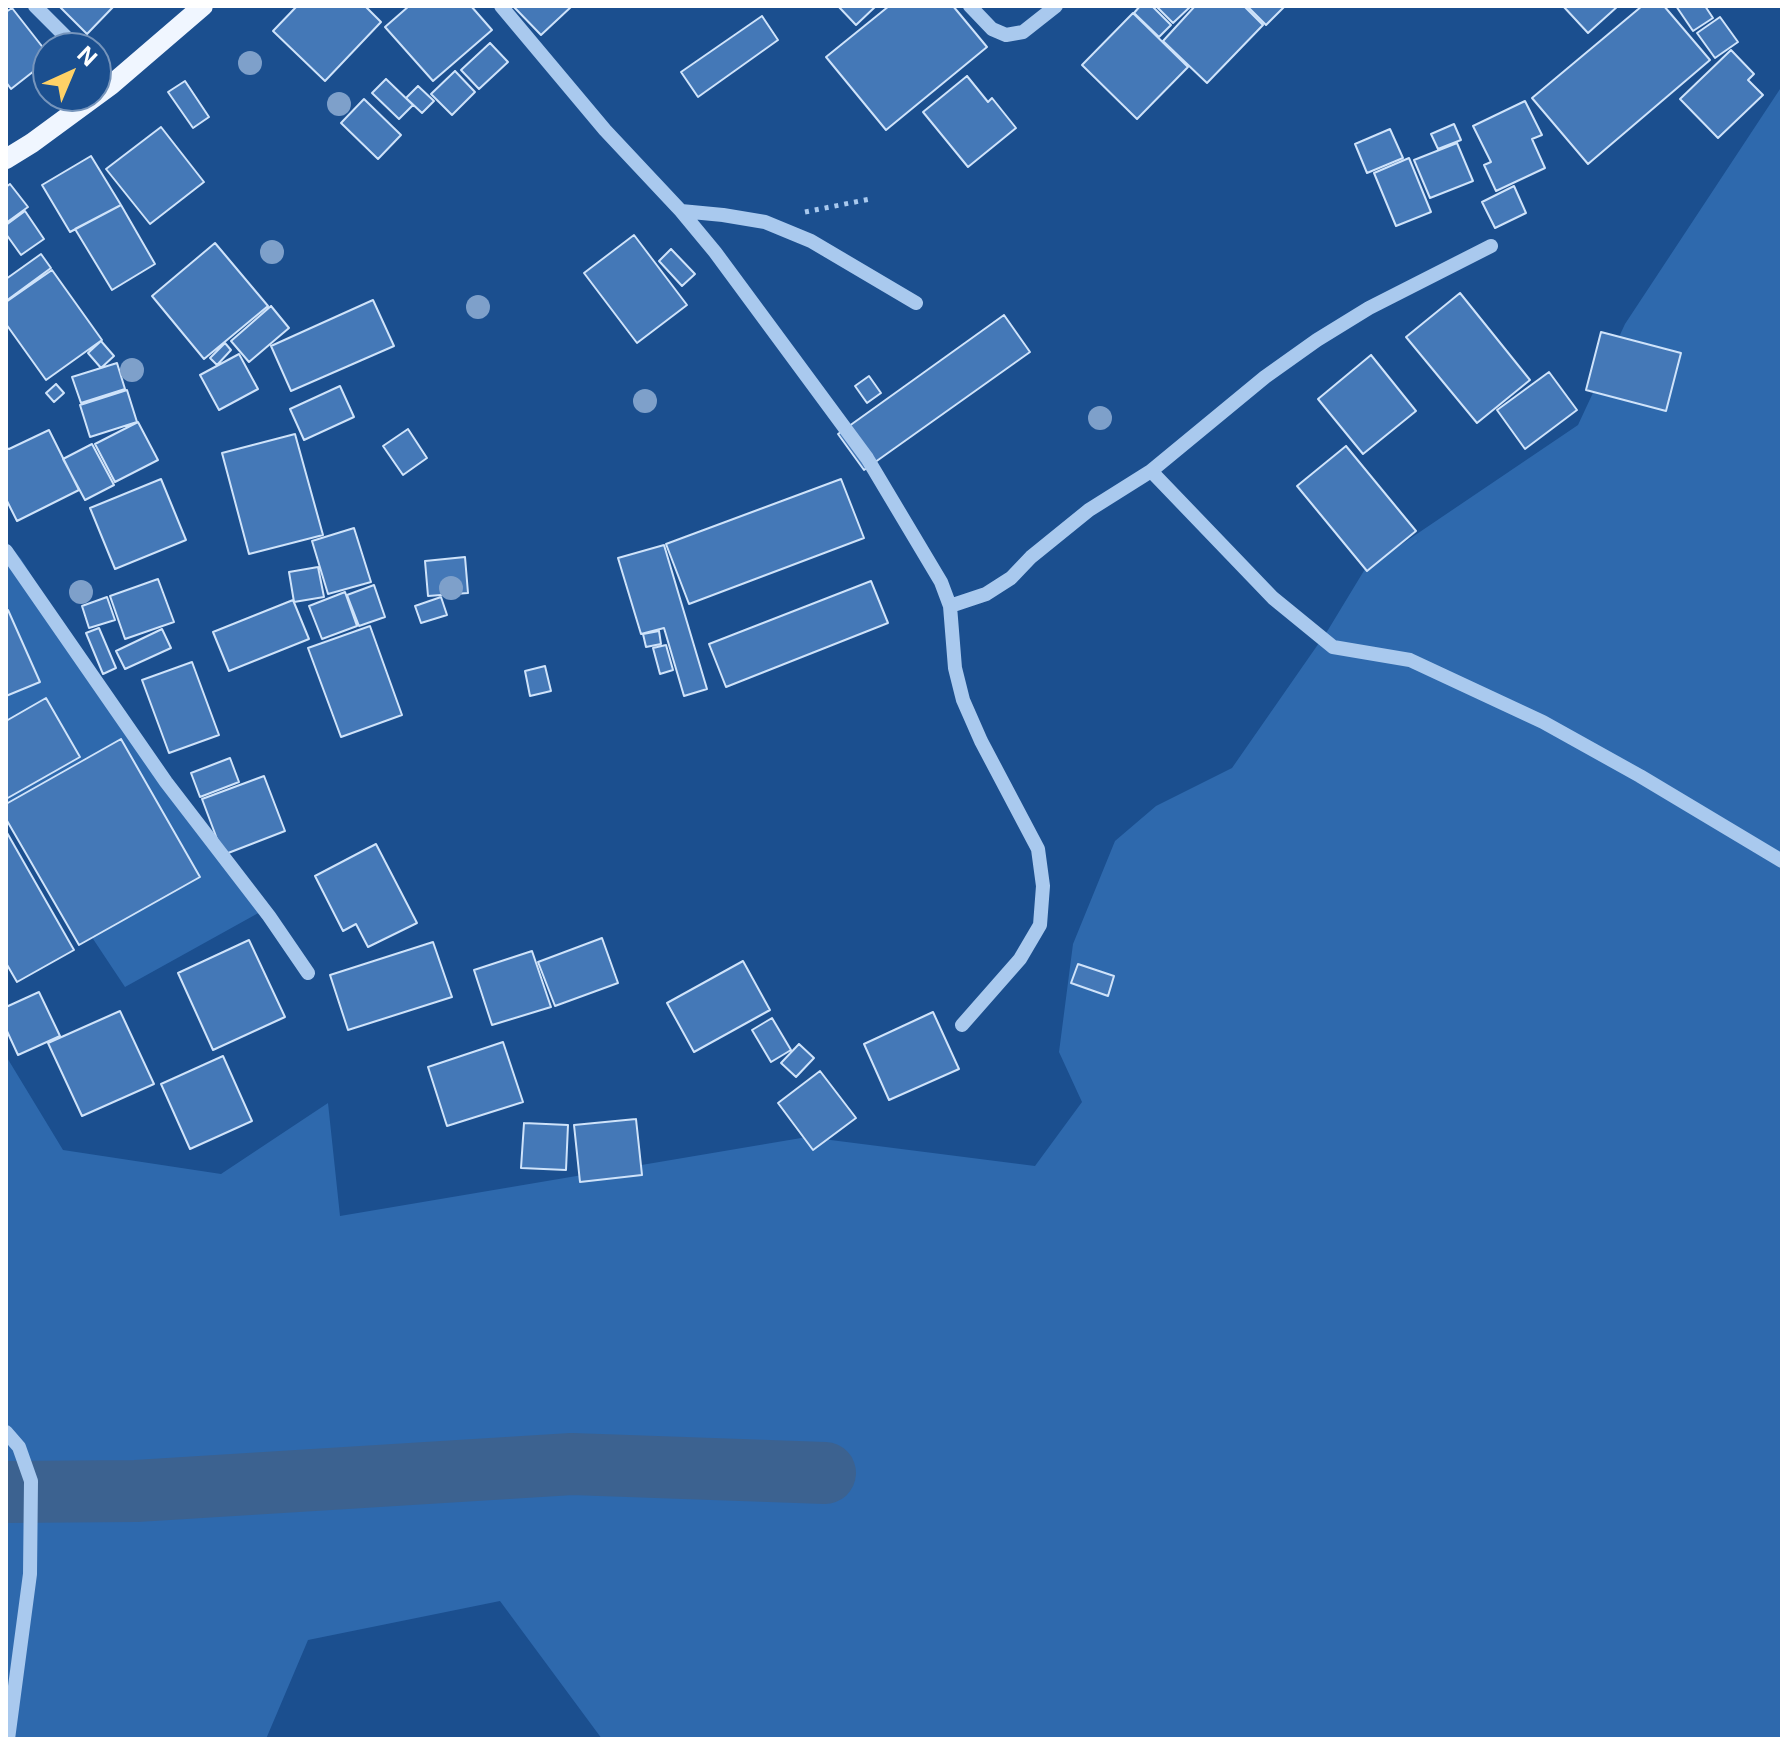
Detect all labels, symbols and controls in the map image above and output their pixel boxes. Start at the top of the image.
north arrow [32,32,112,112]
text: N [72,41,102,71]

